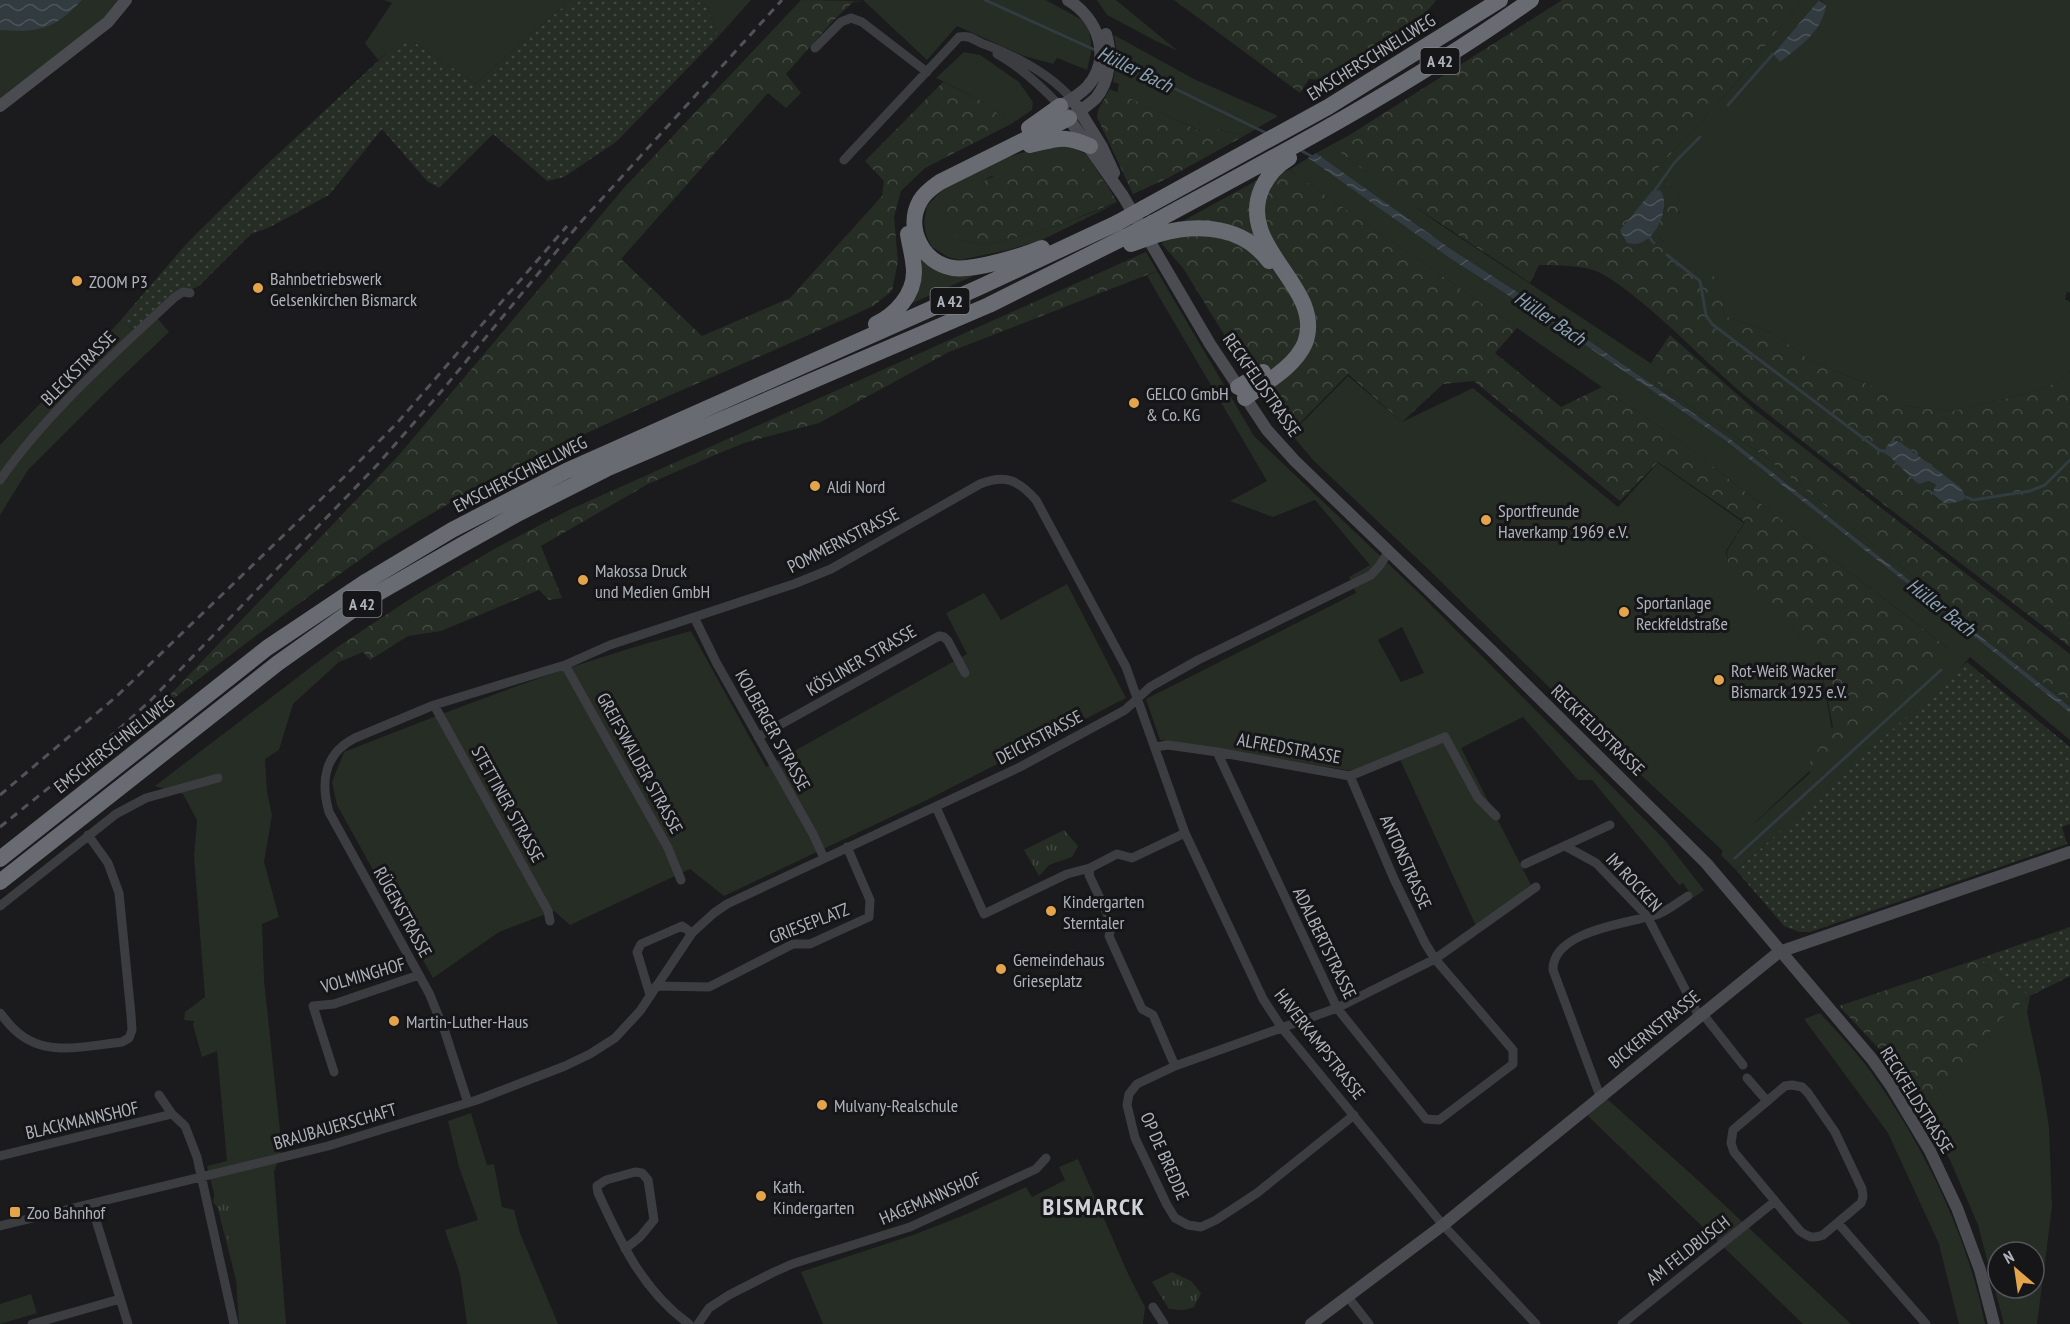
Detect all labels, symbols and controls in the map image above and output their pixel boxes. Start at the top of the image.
street label: EMSCHERSCHNELLWEG [1303,8,1439,106]
water label: Hüller Bach [1093,40,1178,99]
road number: A 42 [1420,48,1460,74]
place label: Bahnbetriebswerk Gelsenkirchen Bismarck [270,267,417,311]
place label: ZOOM P3 [89,270,148,293]
marker: ZOOM P3 [70,274,84,288]
marker: Bahnbetriebswerk Gelsenkirchen Bismarck [251,281,265,295]
water label: Hüller Bach [1510,285,1591,352]
road number: A 42 [930,288,970,314]
street label: BLECKSTRASSE [36,326,120,410]
street label: RECKFELDSTRASSE [1218,329,1306,441]
place label: GELCO GmbH & Co. KG [1146,382,1229,426]
marker: GELCO GmbH & Co. KG [1127,396,1141,410]
street label: EMSCHERSCHNELLWEG [449,430,591,518]
place label: Aldi Nord [827,475,885,498]
marker: Aldi Nord [808,479,822,493]
place label: Sportfreunde Haverkamp 1969 e.V. [1498,499,1628,543]
street label: POMMERNSTRASSE [783,502,903,578]
marker: Sportfreunde Haverkamp 1969 e.V. [1479,513,1493,527]
place label: Makossa Druck und Medien GmbH [595,559,710,603]
water label: Hüller Bach [1901,572,1981,643]
marker: Makossa Druck und Medien GmbH [576,573,590,587]
road number: A 42 [342,591,382,617]
place label: Sportanlage Reckfeldstraße [1636,591,1728,635]
marker: Sportanlage Reckfeldstraße [1617,605,1631,619]
street label: KÖSLINER STRASSE [802,619,920,701]
place label: Rot-Weiß Wacker Bismarck 1925 e.V. [1731,659,1847,703]
street label: KOLBERGER STRASSE [730,665,816,795]
marker: Rot-Weiß Wacker Bismarck 1925 e.V. [1712,673,1726,687]
street label: RECKFELDSTRASSE [1546,680,1650,780]
street label: GREIFSWALDER STRASSE [592,689,688,837]
street label: EMSCHERSCHNELLWEG [49,690,179,798]
street label: DEICHSTRASSE [992,705,1086,769]
street label: ALFREDSTRASSE [1235,728,1343,768]
street label: STETTINER STRASSE [467,742,549,866]
street label: ANTONSTRASSE [1375,811,1437,913]
street label: IM ROCKEN [1601,848,1667,916]
street label: RÜGENSTRASSE [369,863,437,961]
street label: ADALBERTSTRASSE [1288,883,1362,1003]
place label: Kindergarten Sterntaler [1063,890,1144,934]
street label: GRIESEPLATZ [766,897,852,949]
marker: Kindergarten Sterntaler [1044,904,1058,918]
place label: Gemeindehaus Grieseplatz [1013,948,1105,992]
street label: VOLMINGHOF [317,952,408,998]
marker: Gemeindehaus Grieseplatz [994,962,1008,976]
street label: HAVERKAMPSTRASSE [1270,984,1370,1104]
street label: BICKERNSTRASSE [1603,985,1705,1073]
place label: Martin-Luther-Haus [406,1010,528,1033]
marker: Martin-Luther-Haus [387,1014,401,1028]
street label: RECKFELDSTRASSE [1875,1043,1959,1157]
place label: Mulvany-Realschule [834,1094,958,1117]
street label: BLACKMANNSHOF [23,1096,141,1144]
street label: BRAUBAUERSCHAFT [271,1097,399,1155]
marker: Mulvany-Realschule [815,1098,829,1112]
street label: OP DE BREDDE [1135,1109,1195,1203]
street label: HAGEMANNSHOF [876,1166,984,1230]
place label: Kath. Kindergarten [773,1175,854,1219]
marker: Kath. Kindergarten [754,1189,768,1203]
district label: BISMARCK [1043,1191,1145,1222]
place label: Zoo Bahnhof [27,1201,107,1224]
marker: Zoo Bahnhof [8,1205,22,1219]
street label: AM FELDBUSCH [1642,1210,1734,1290]
north arrow [1986,1240,2046,1300]
text: N [2000,1246,2017,1268]

